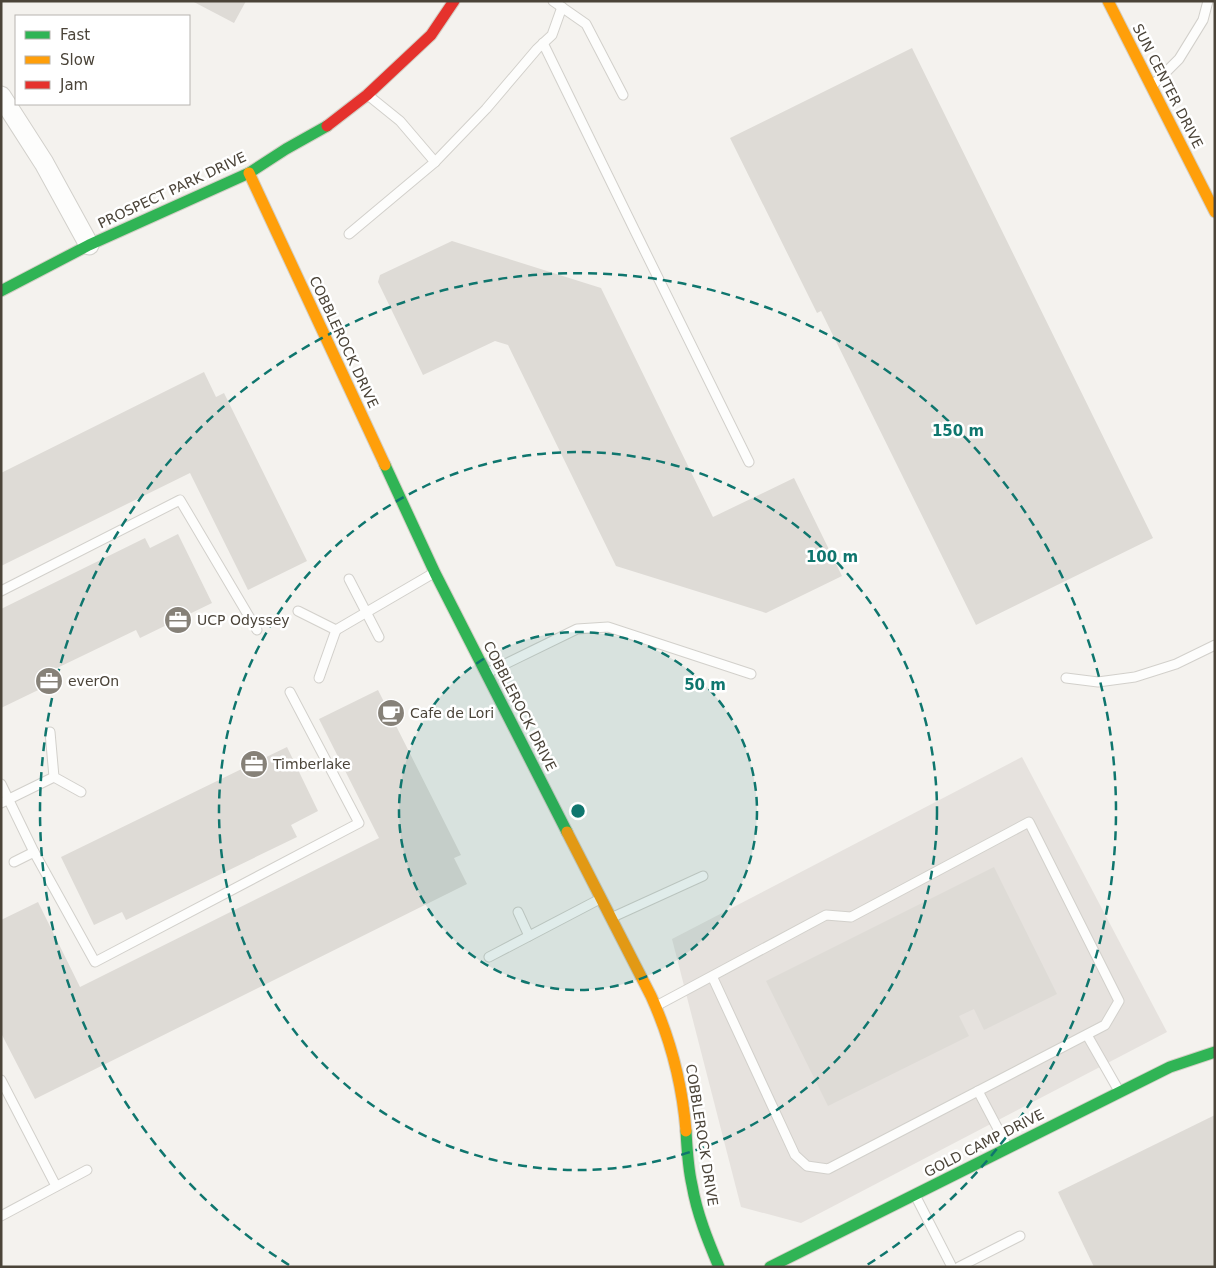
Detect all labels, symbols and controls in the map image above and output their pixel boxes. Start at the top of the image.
legend [15,15,190,105]
street label: SUN CENTER DRIVE [1130,21,1206,151]
text: Fast [60,26,90,44]
text: Slow [60,51,95,69]
text: Jam [59,76,88,94]
street label: PROSPECT PARK DRIVE [95,149,249,231]
street label: COBBLEROCK DRIVE [306,273,382,411]
text: 150 m [932,422,984,440]
text: 100 m [806,548,858,566]
office icon: UCP Odyssey [163,605,193,635]
place label: UCP Odyssey [197,612,290,628]
street label: COBBLEROCK DRIVE [480,638,560,774]
office icon: everOn [34,666,64,696]
place label: everOn [68,673,119,689]
text: 50 m [684,676,726,694]
cafe icon: Cafe de Lori [376,698,406,728]
place label: Cafe de Lori [410,705,494,721]
office icon: Timberlake [239,749,269,779]
place label: Timberlake [272,756,351,772]
centre of rings [569,802,587,820]
street label: COBBLEROCK DRIVE [683,1063,721,1207]
street label: GOLD CAMP DRIVE [921,1106,1047,1180]

